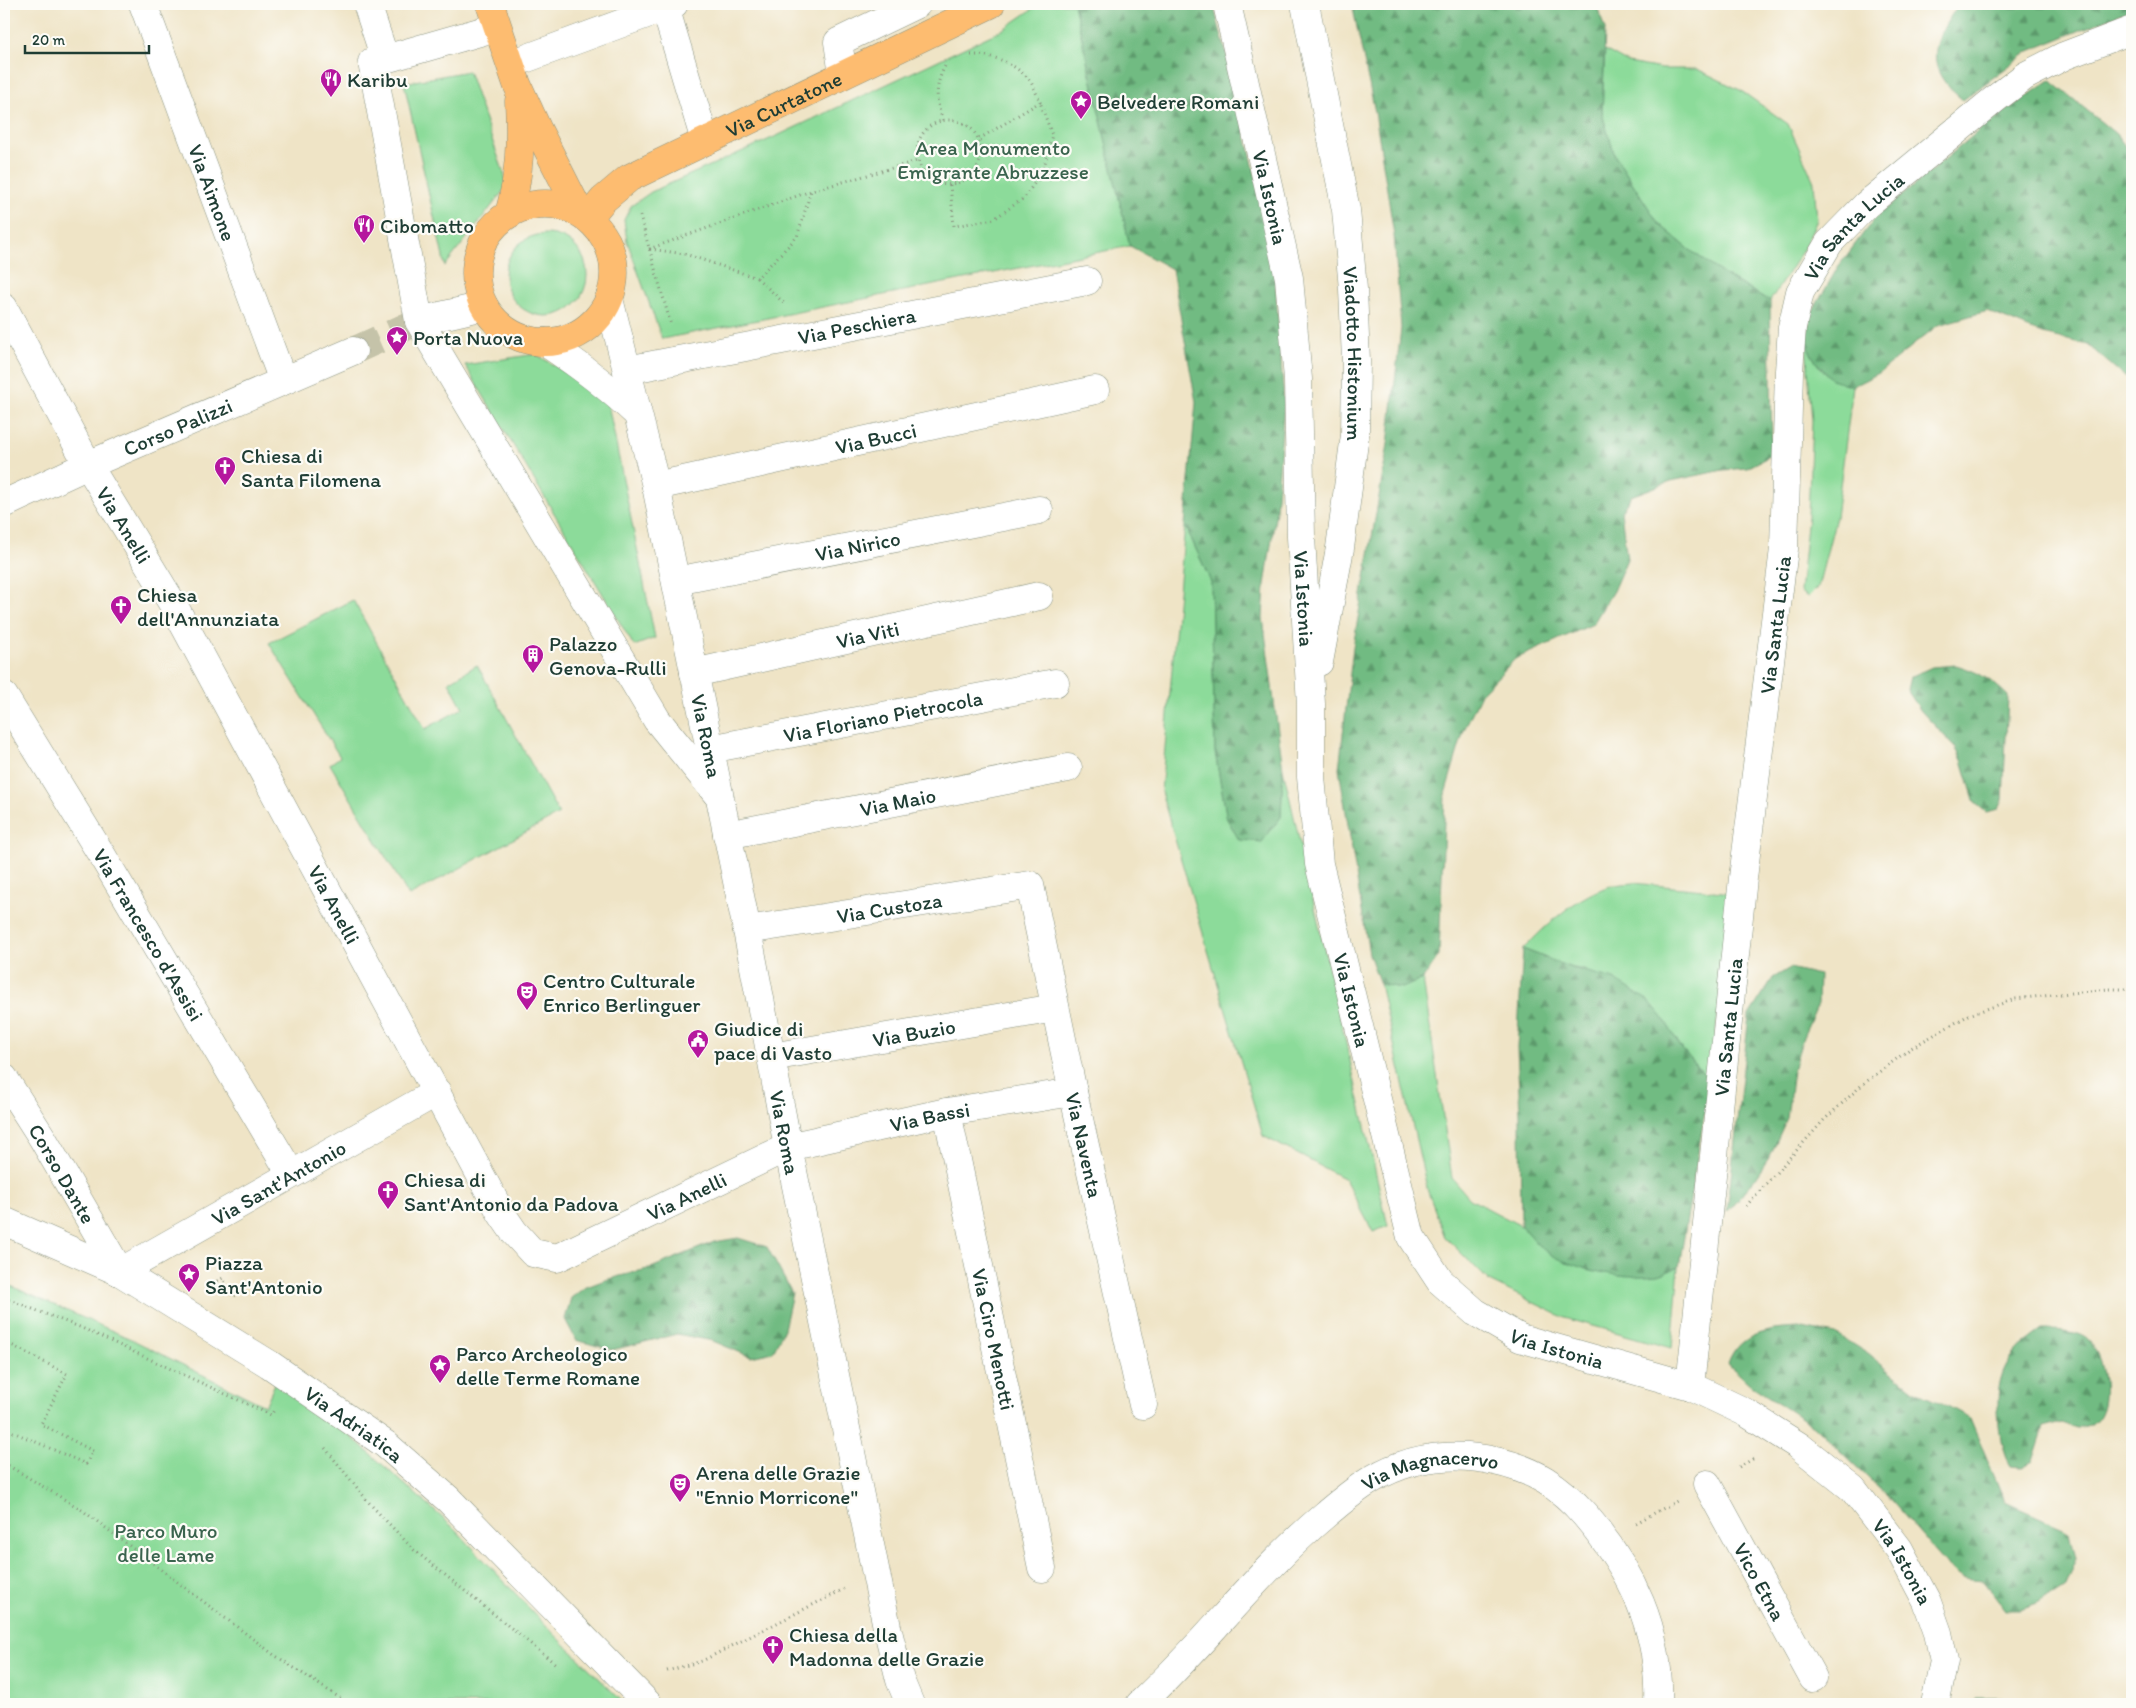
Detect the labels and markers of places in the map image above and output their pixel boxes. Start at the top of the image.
restaurant icon: Karibu [319,67,343,98]
place label: Karibu [347,67,408,92]
place icon: Belvedere Romani [1069,89,1093,120]
place label: Belvedere Romani [1097,89,1259,114]
restaurant icon: Cibomatto [352,213,376,244]
place label: Cibomatto [380,213,474,238]
place icon: Porta Nuova [385,325,409,356]
place label: Porta Nuova [413,325,523,350]
place label: Chiesa di Santa Filomena [241,443,381,492]
church icon: Chiesa di Santa Filomena [213,455,237,486]
place label: Chiesa dell'Annunziata [137,582,279,631]
church icon: Chiesa dell'Annunziata [109,594,133,625]
place label: Palazzo Genova-Rulli [549,631,667,680]
building icon: Palazzo Genova-Rulli [521,643,545,674]
place label: Centro Culturale Enrico Berlinguer [543,968,700,1017]
theatre icon: Centro Culturale Enrico Berlinguer [515,980,539,1011]
place label: Giudice di pace di Vasto [714,1016,832,1065]
public building icon: Giudice di pace di Vasto [686,1028,710,1059]
place label: Chiesa di Sant'Antonio da Padova [404,1167,619,1216]
church icon: Chiesa di Sant'Antonio da Padova [376,1179,400,1210]
place label: Piazza Sant'Antonio [205,1250,323,1299]
place icon: Piazza Sant'Antonio [177,1262,201,1293]
place label: Parco Archeologico delle Terme Romane [456,1341,640,1390]
place icon: Parco Archeologico delle Terme Romane [428,1353,452,1384]
place label: Arena delle Grazie "Ennio Morricone" [696,1460,860,1509]
theatre icon: Arena delle Grazie "Ennio Morricone" [668,1472,692,1503]
place label: Chiesa della Madonna delle Grazie [789,1622,984,1671]
church icon: Chiesa della Madonna delle Grazie [761,1634,785,1665]

